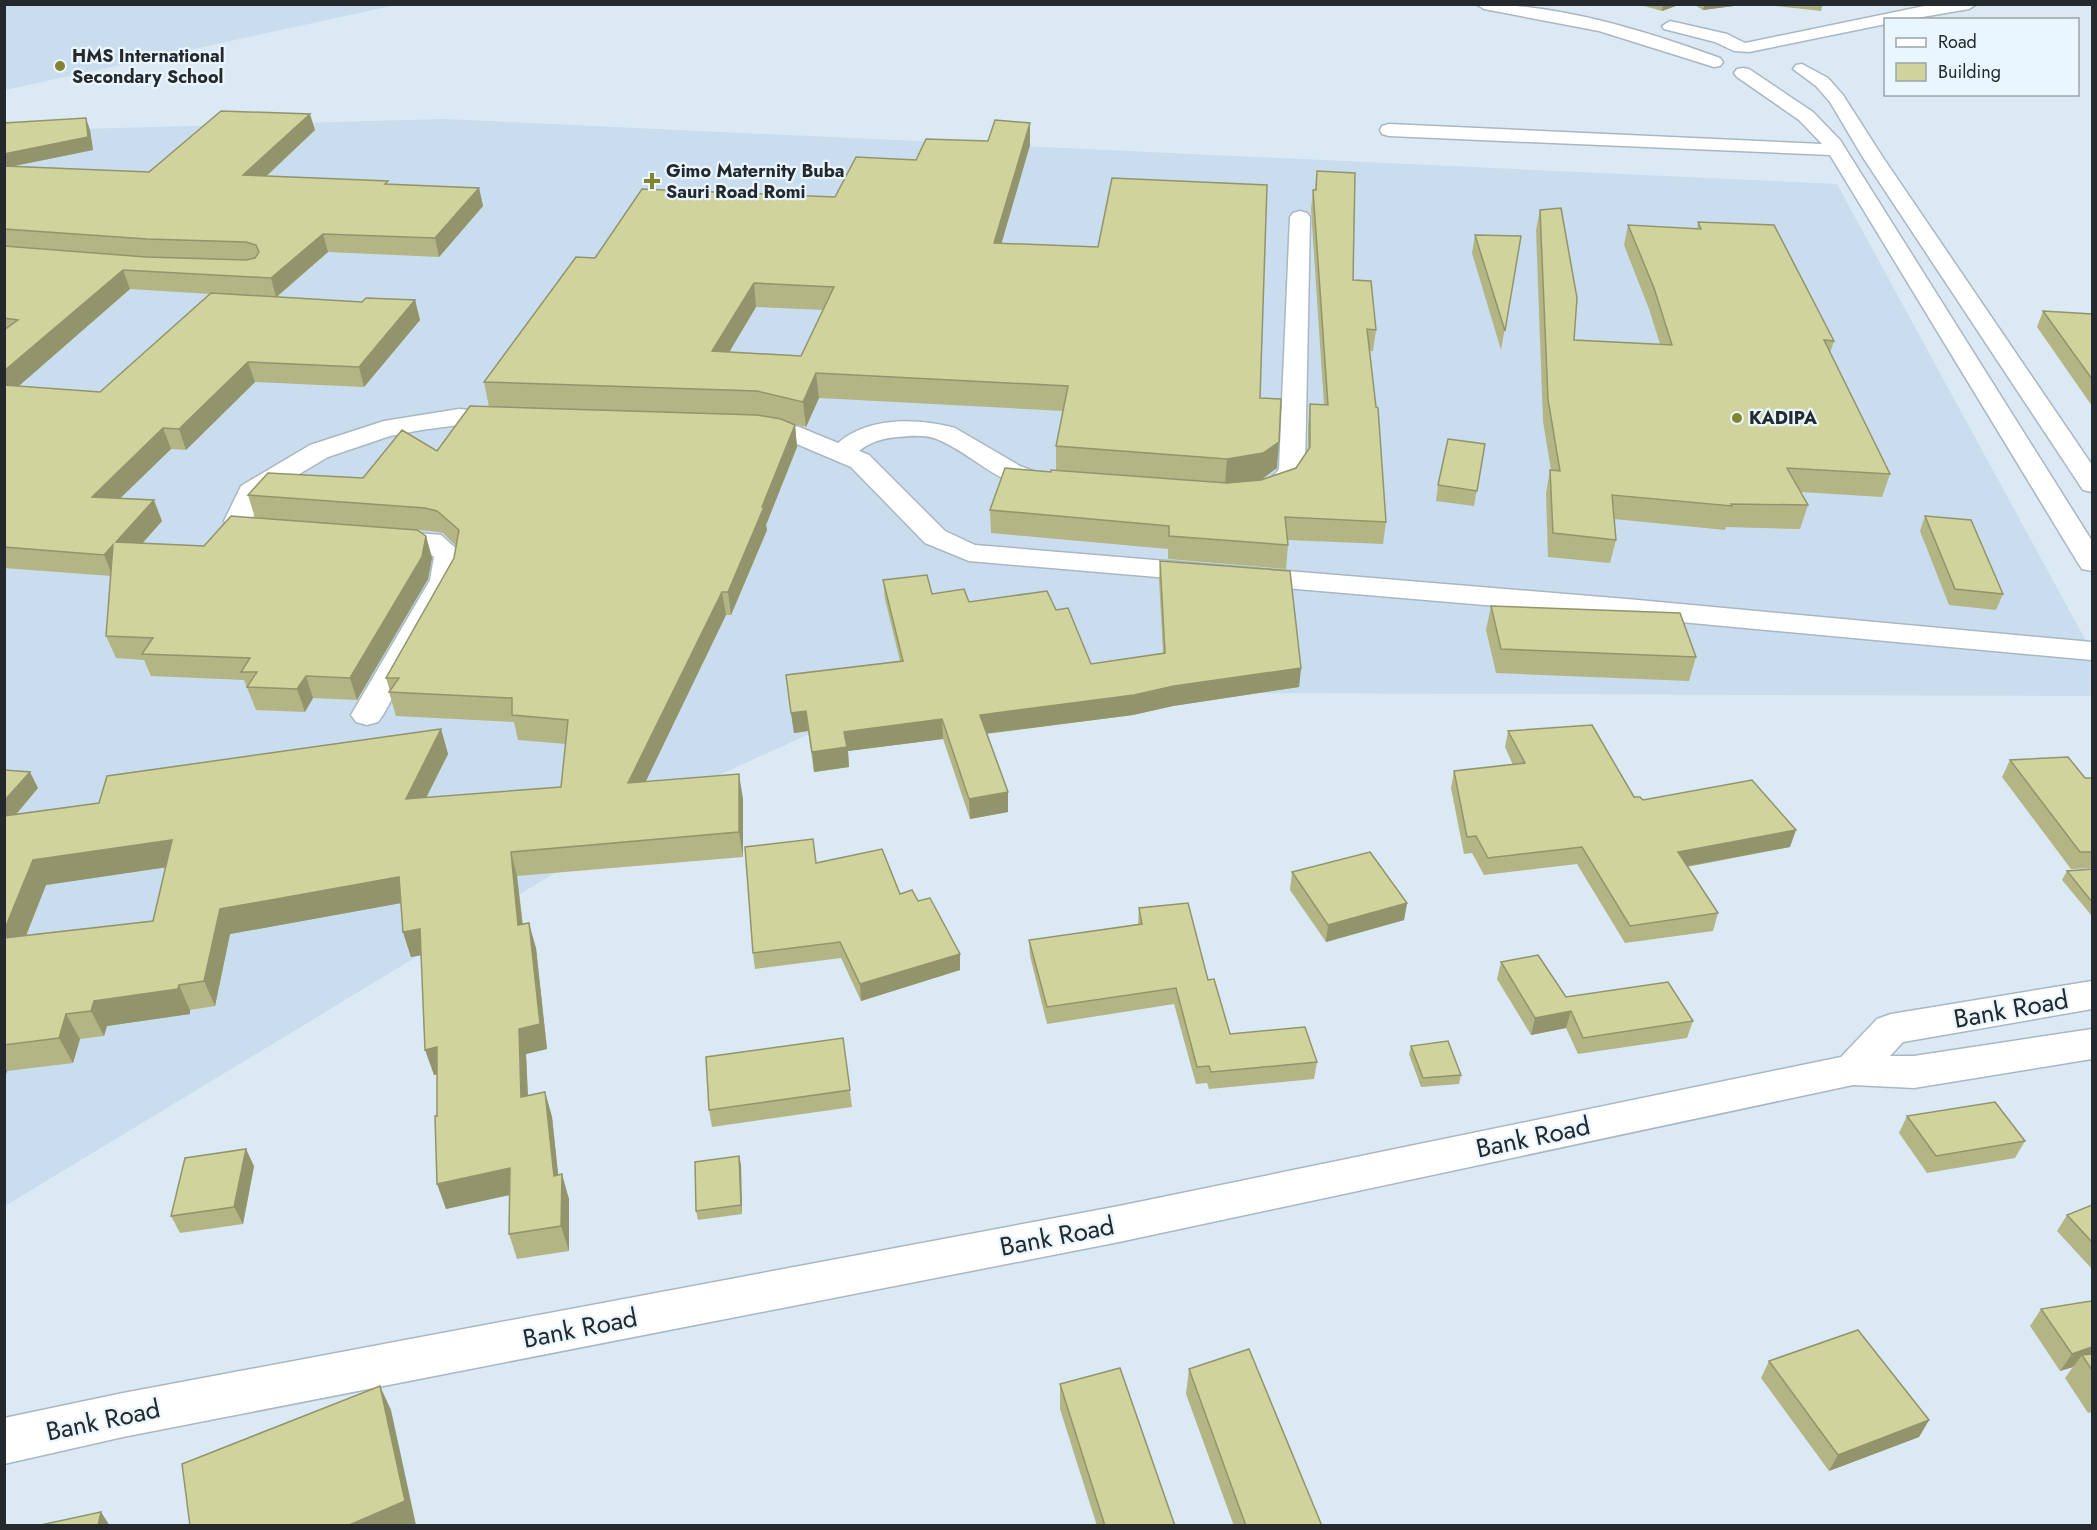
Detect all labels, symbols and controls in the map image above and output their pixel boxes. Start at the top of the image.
legend [1884,18,2079,96]
text: Road [1938,29,1977,55]
place label: HMS International Secondary School [72,43,225,90]
marker: HMS International Secondary School [53,59,67,73]
text: Building [1938,59,2001,85]
place label: Gimo Maternity Buba Sauri Road Romi [666,158,845,205]
marker: Gimo Maternity Buba Sauri Road Romi [643,172,661,190]
place label: KADIPA [1749,405,1818,431]
marker: KADIPA [1730,411,1744,425]
street label: Bank Road [1951,980,2071,1038]
street label: Bank Road [1472,1106,1594,1168]
street label: Bank Road [996,1206,1118,1266]
street label: Bank Road [519,1298,641,1358]
street label: Bank Road [42,1389,164,1451]

